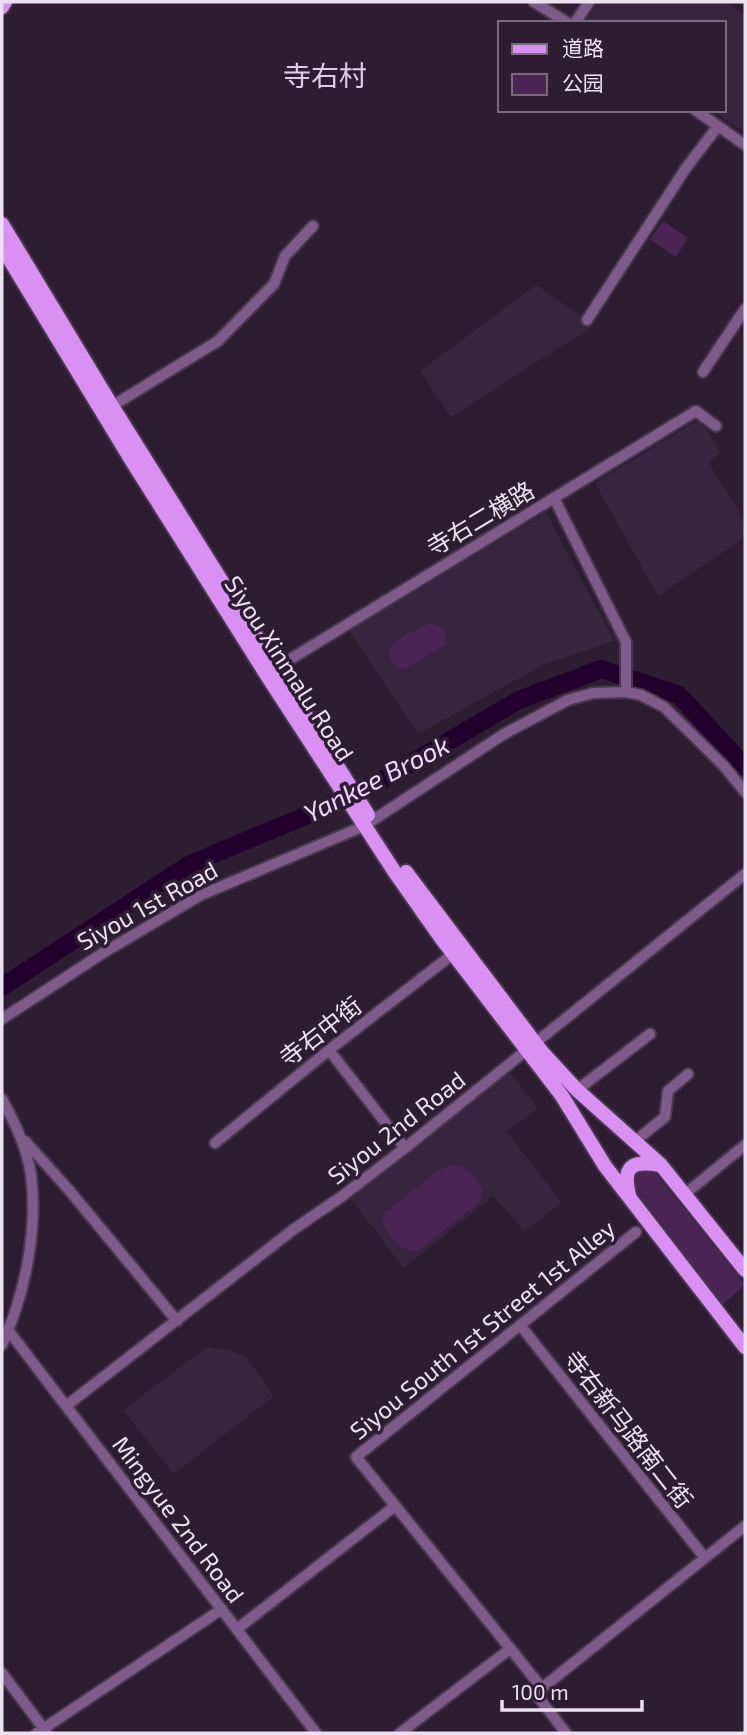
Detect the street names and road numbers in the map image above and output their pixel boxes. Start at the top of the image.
street label: 寺右二横路 [421,475,539,561]
street label: Siyou Xinmalu Road [219,570,361,766]
street label: Siyou 1st Road [72,854,222,956]
street label: 寺右中街 [273,990,367,1072]
street label: Siyou 2nd Road [321,1064,471,1190]
street label: Siyou South 1st Street 1st Alley [344,1213,621,1445]
street label: 寺右新马路南二街 [558,1344,700,1514]
street label: Mingyue 2nd Road [107,1430,251,1608]

